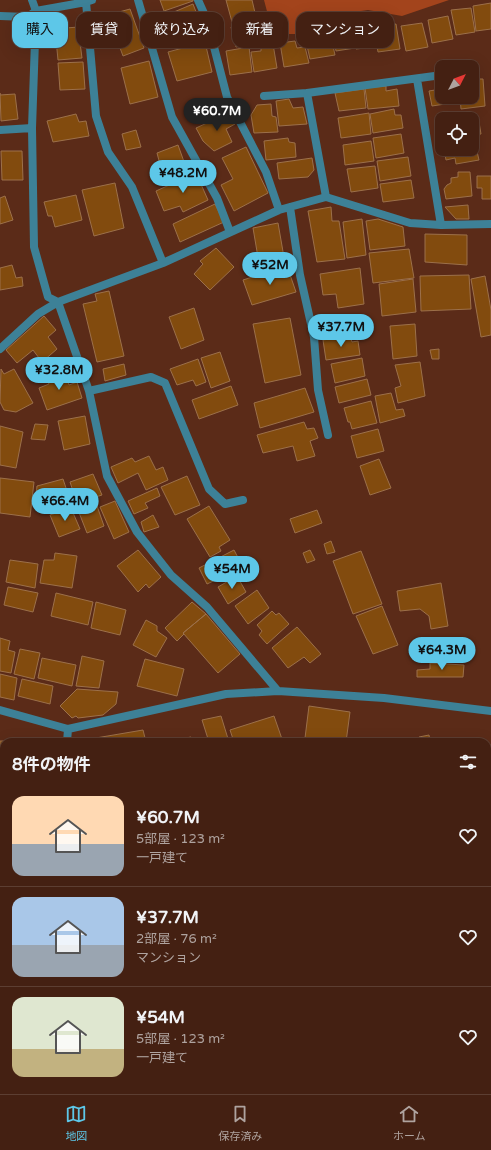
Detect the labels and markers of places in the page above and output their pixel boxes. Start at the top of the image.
pin: ¥60.7M [184,98,250,132]
pin: ¥48.2M [150,160,216,194]
pin: ¥52M [246,252,294,286]
pin: ¥37.7M [308,314,374,348]
pin: ¥32.8M [26,357,92,391]
pin: ¥66.4M [32,488,98,522]
pin: ¥54M [208,556,256,590]
pin: ¥64.3M [409,637,475,671]

